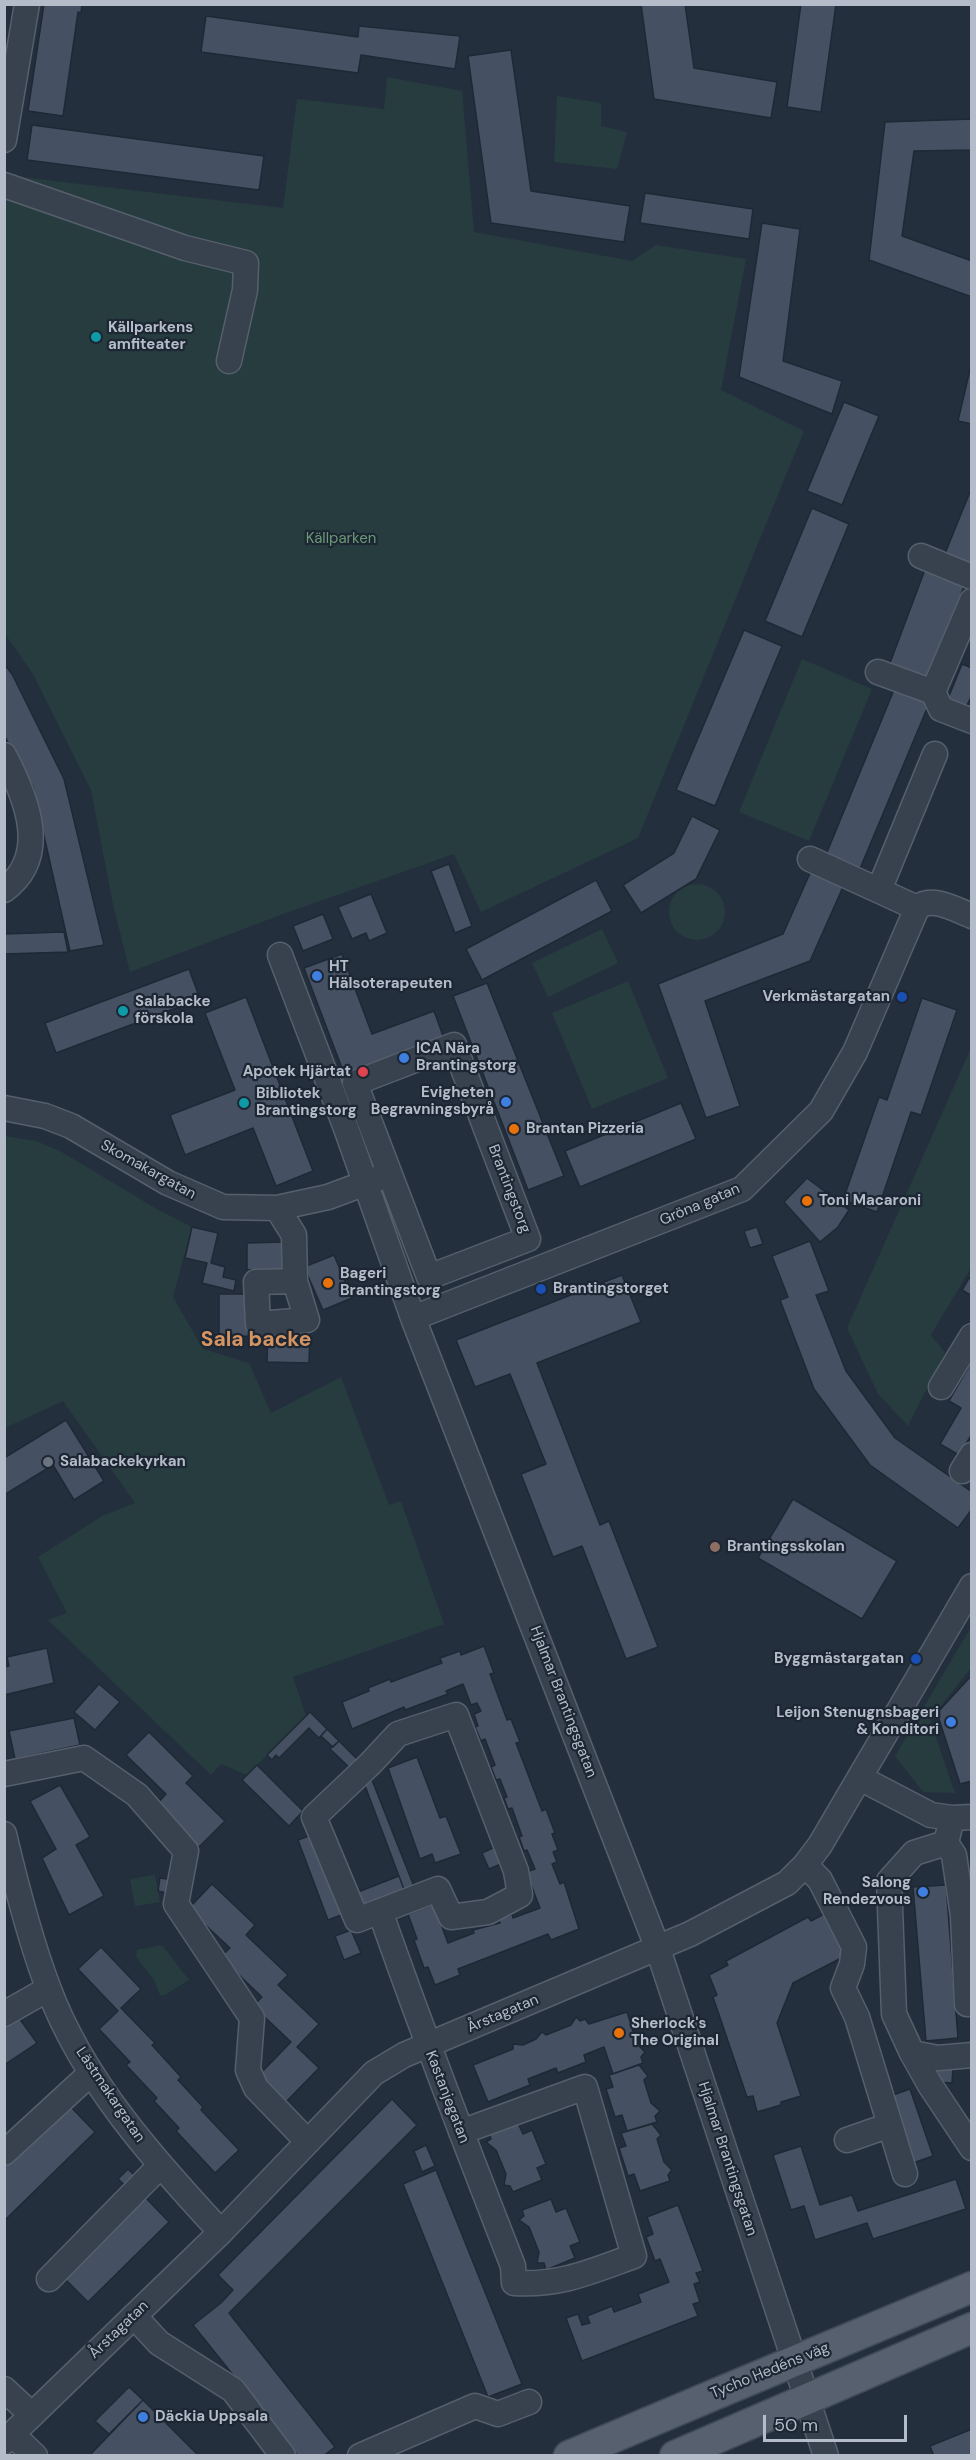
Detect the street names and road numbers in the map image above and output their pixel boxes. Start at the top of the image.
street label: Skomakargatan [97,1136,199,1204]
street label: Brantingstorg [484,1142,534,1236]
street label: Gröna gatan [657,1180,743,1230]
street label: Hjalmar Brantingsgatan [526,1624,600,1780]
street label: Årstagatan [465,1991,541,2037]
street label: Lästmakargatan [72,2044,148,2146]
street label: Kastanjegatan [421,2048,473,2146]
street label: Hjalmar Brantingsgatan [694,2080,760,2238]
street label: Årstagatan [86,2297,152,2363]
street label: Tycho Hedéns väg [708,2339,832,2403]

